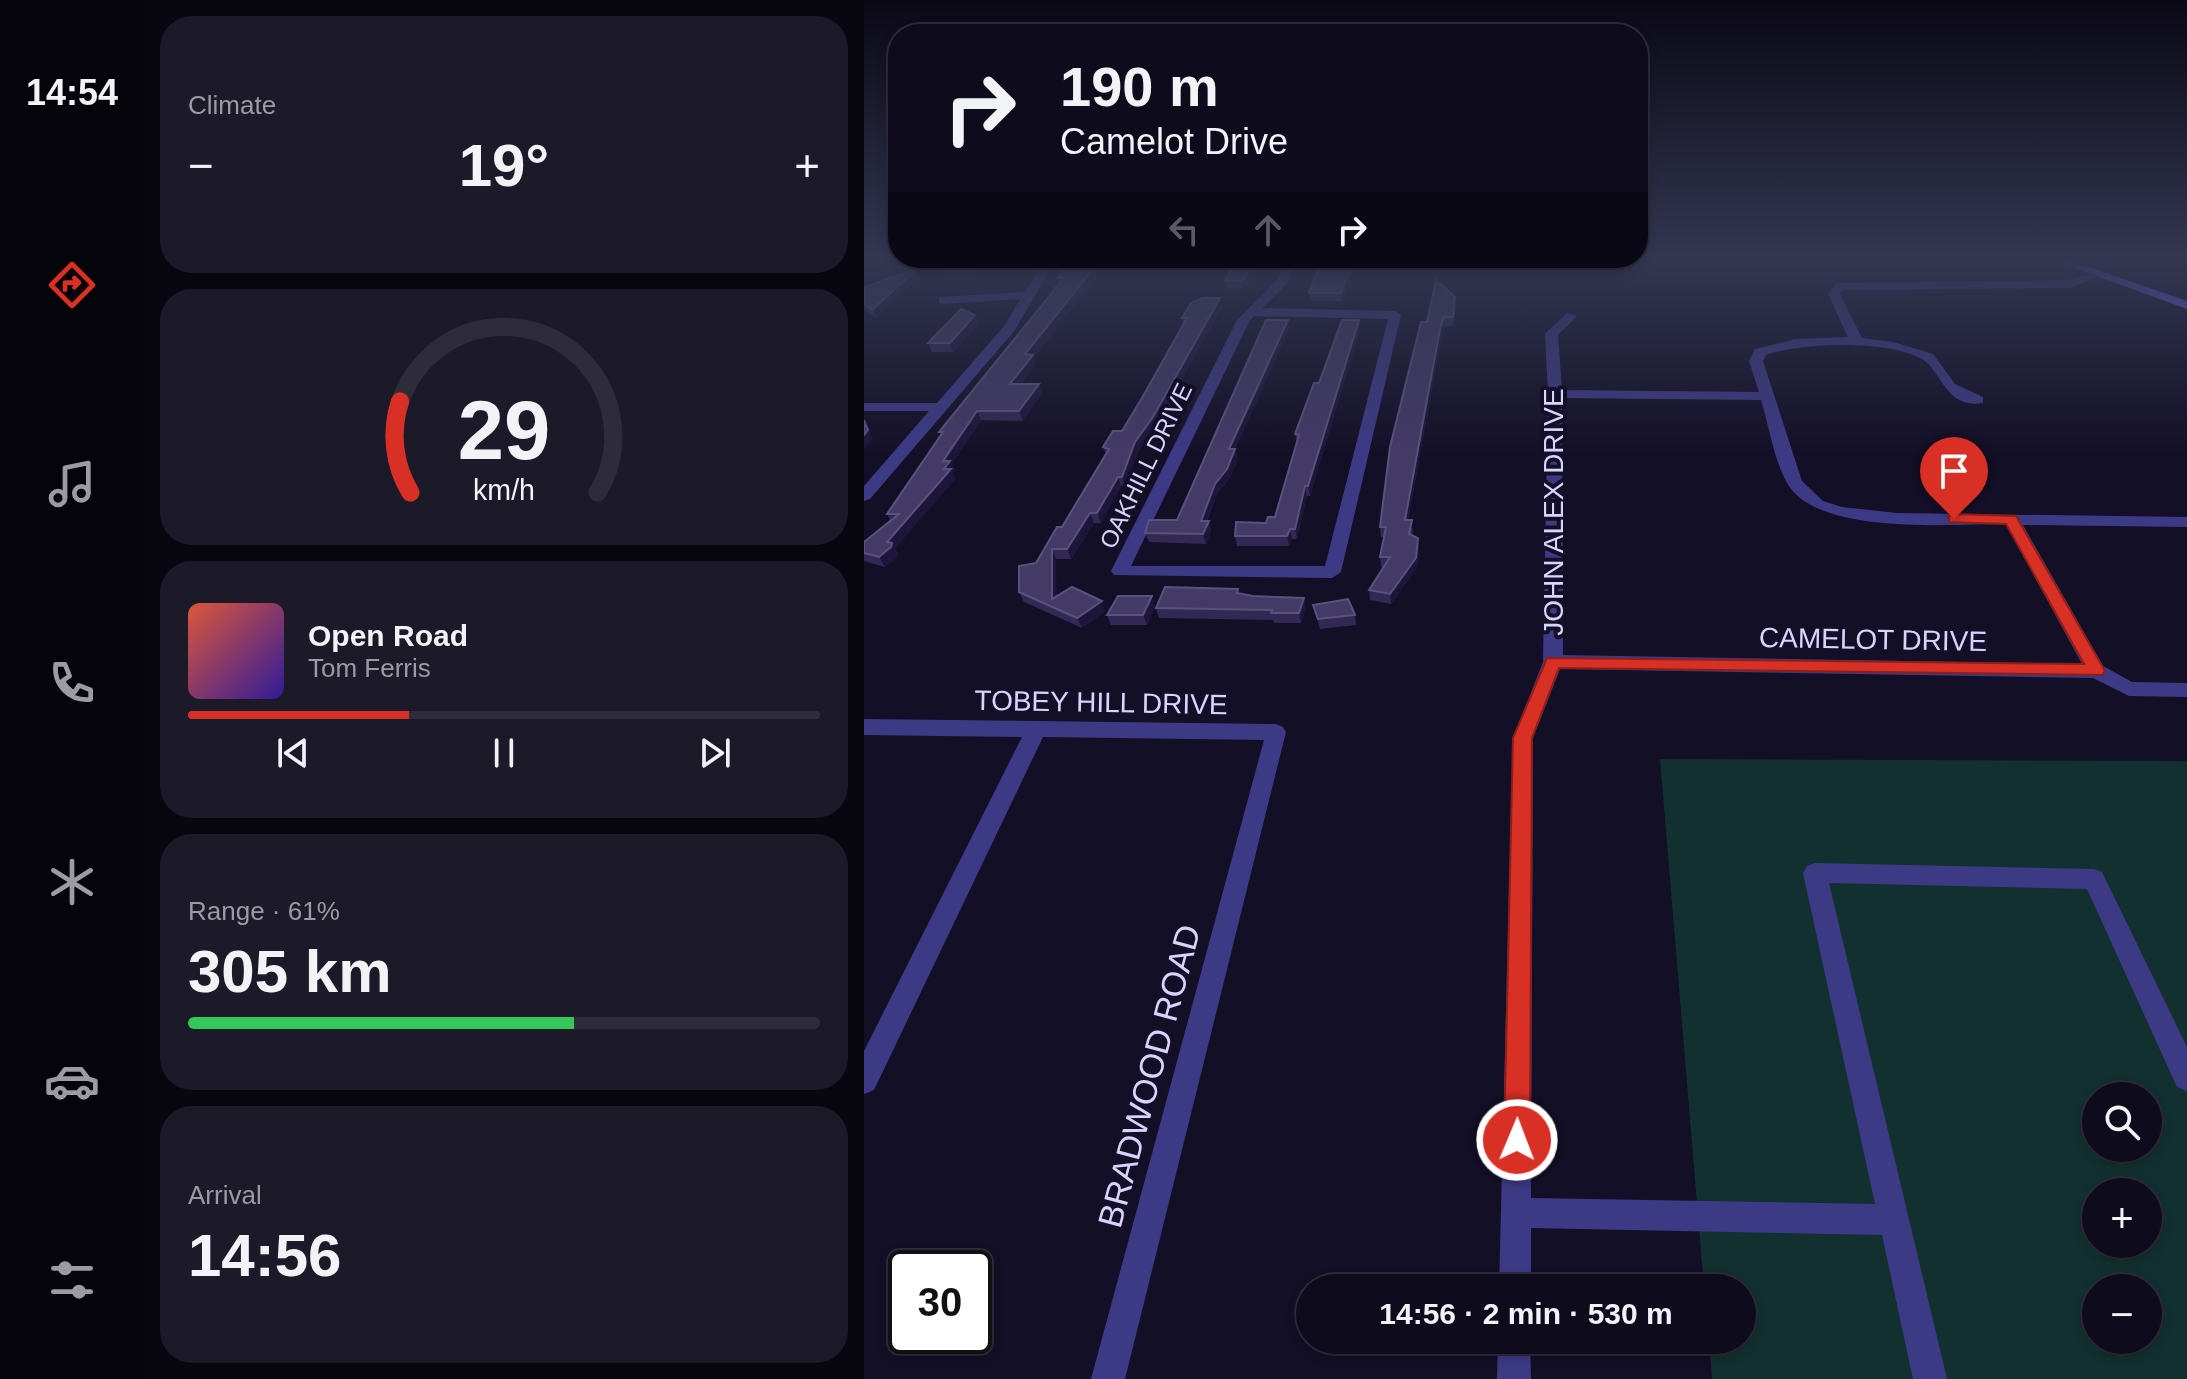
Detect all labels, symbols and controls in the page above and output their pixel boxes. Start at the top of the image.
text: 190 m [1060,55,1219,118]
icon: right [928,56,1032,160]
text: 14:54 [26,72,118,113]
text: Climate [188,90,276,120]
text: Camelot Drive [1060,121,1288,162]
text: 19° [459,132,549,199]
text: − [188,141,214,190]
text: + [794,141,820,190]
icon: left [1162,208,1206,252]
icon: ahead [1246,208,1290,252]
icon: right [1330,208,1374,252]
icon: directions [44,257,100,313]
street label: OAKHILL DRIVE [1094,379,1197,553]
text: 29 [458,383,550,476]
street label: JOHN ALEX DRIVE [1538,388,1569,636]
pin [1920,437,1988,519]
icon: arrive [1932,449,1976,493]
icon: music [44,456,100,512]
text: km/h [473,474,535,506]
text: Open Road [308,619,468,652]
street label: CAMELOT DRIVE [1759,622,1987,657]
text: Tom Ferris [308,653,431,683]
icon: phone [44,655,100,711]
street label: TOBEY HILL DRIVE [974,685,1228,720]
icon: previous [271,731,315,775]
icon: pause [482,731,526,775]
icon: next [693,731,737,775]
icon: climate [44,854,100,910]
text: Range · 61% [188,896,340,926]
street label: BRADWOOD ROAD [1090,921,1208,1231]
text: 305 km [188,938,392,1005]
icon: car [44,1053,100,1109]
map controls [2082,1082,2162,1354]
button: search [2082,1082,2162,1162]
position arrow [1475,1098,1559,1182]
button: + [2082,1178,2162,1258]
text: Arrival [188,1180,262,1210]
text: 14:56 [188,1222,341,1289]
speed limit sign: 30 [888,1250,992,1354]
icon: filters [44,1252,100,1308]
button: − [2082,1274,2162,1354]
text: 14:56 · 2 min · 530 m [1379,1297,1673,1330]

